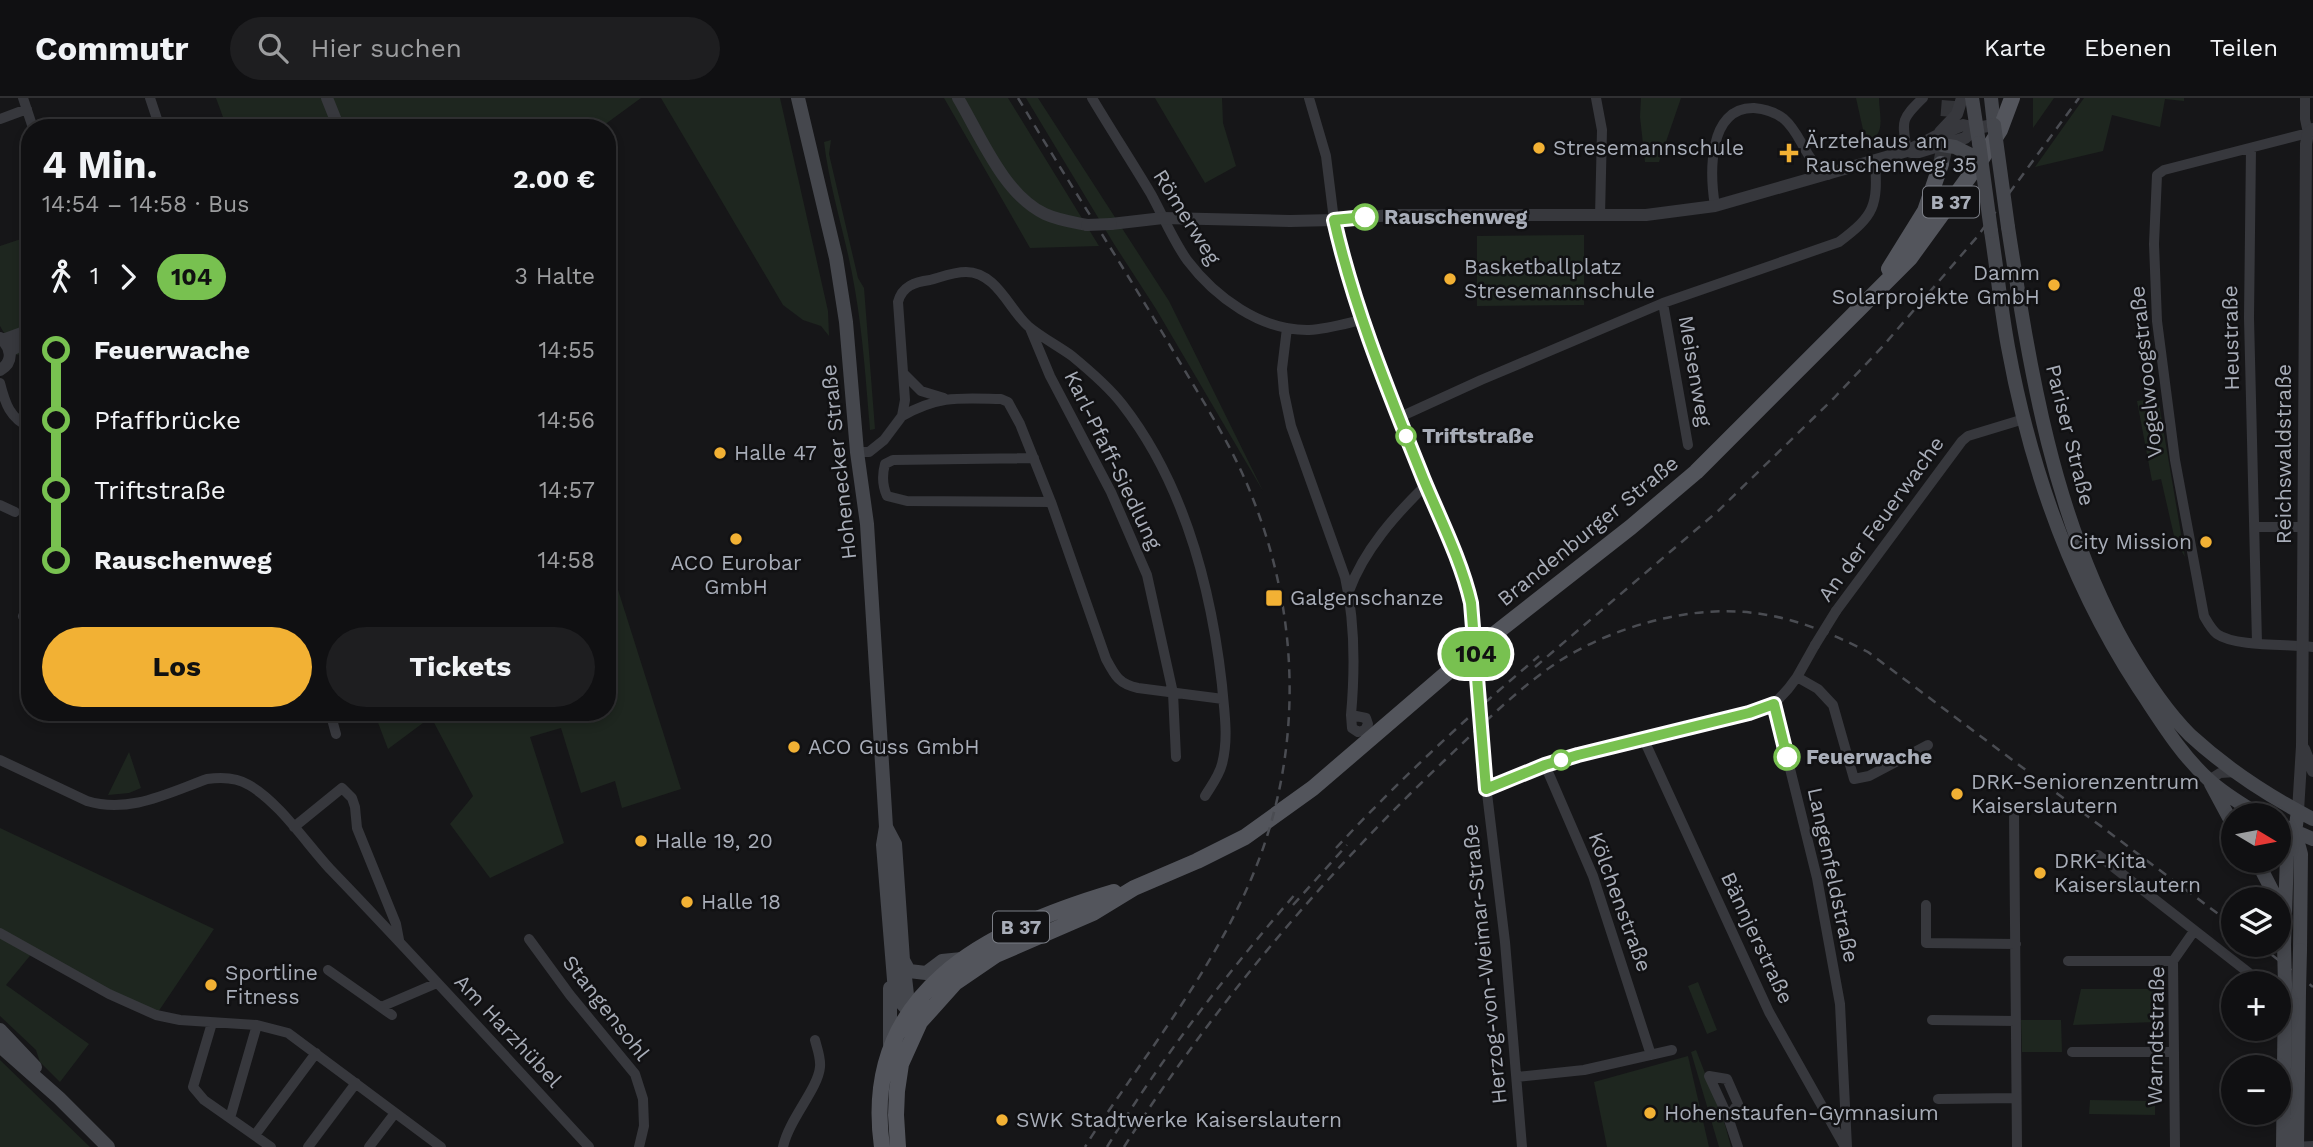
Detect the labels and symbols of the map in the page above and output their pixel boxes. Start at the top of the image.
place label: Ärztehaus am Rauschenweg 35 [1805,128,1977,177]
place label: Stresemannschule [1553,135,1744,160]
marker: Stresemannschule [1531,140,1547,156]
marker: Ärztehaus am Rauschenweg 35 [1779,143,1799,163]
street label: Römerweg [1148,165,1227,270]
road number: B 37 [1923,186,1979,218]
marker: Rauschenweg [1352,204,1378,230]
place label: Rauschenweg [1384,204,1528,229]
place label: Basketballplatz Stresemannschule [1464,254,1655,303]
place label: Damm Solarprojekte GmbH [1832,260,2040,309]
marker: Basketballplatz Stresemannschule [1442,271,1458,287]
marker: Damm Solarprojekte GmbH [2046,277,2062,293]
street label: Vogelwoogstraße [2124,285,2167,460]
street label: Heustraße [2217,285,2244,391]
street label: Meisenweg [1673,314,1718,429]
street label: Pariser Straße [2041,362,2100,508]
street label: Hohenecker Straße [816,363,861,561]
street label: Reichswaldstraße [2271,364,2296,544]
street label: Karl-Pfaff-Siedlung [1059,366,1168,554]
place label: Triftstraße [1422,423,1534,448]
marker: Triftstraße [1396,426,1416,446]
street label: An der Feuerwache [1812,431,1949,606]
place label: Halle 47 [734,440,817,465]
marker: Halle 47 [712,445,728,461]
street label: Brandenburger Straße [1492,450,1683,611]
place label: City Mission [2069,529,2192,554]
marker: ACO Eurobar GmbH [728,531,744,547]
marker: City Mission [2198,534,2214,550]
place label: ACO Eurobar GmbH [670,550,802,599]
place label: Galgenschanze [1290,585,1444,610]
marker: Galgenschanze [1264,588,1284,608]
line badge: 104 [1436,631,1516,677]
place label: ACO Guss GmbH [808,734,980,759]
marker: ACO Guss GmbH [786,739,802,755]
marker: Feuerwache [1774,744,1800,770]
place label: Feuerwache [1806,744,1932,769]
unlabelled marker [1551,750,1571,770]
place label: DRK-Seniorenzentrum Kaiserslautern [1971,769,2199,818]
street label: Langenfeldstraße [1803,785,1864,965]
marker: DRK-Seniorenzentrum Kaiserslautern [1949,786,1965,802]
north arrow [2221,803,2291,873]
street label: Herzog-von-Weimar-Straße [1457,823,1512,1105]
place label: Halle 19, 20 [655,828,773,853]
street label: Kölchenstraße [1584,829,1657,975]
marker: Halle 19, 20 [633,833,649,849]
place label: DRK-Kita Kaiserslautern [2054,848,2201,897]
marker: DRK-Kita Kaiserslautern [2032,865,2048,881]
street label: Bännjerstraße [1716,868,1799,1008]
place label: Halle 18 [701,889,781,914]
marker: Halle 18 [679,894,695,910]
road number: B 37 [993,912,1049,942]
street label: Stangensohl [558,950,656,1066]
place label: Sportline Fitness [225,960,318,1009]
street label: Warndtstraße [2142,966,2169,1106]
street label: Am Harzhübel [450,969,568,1093]
marker: Sportline Fitness [203,977,219,993]
place label: Hohenstaufen-Gymnasium [1664,1100,1939,1125]
marker: Hohenstaufen-Gymnasium [1642,1105,1658,1121]
place label: SWK Stadtwerke Kaiserslautern [1016,1107,1342,1132]
marker: SWK Stadtwerke Kaiserslautern [994,1112,1010,1128]

